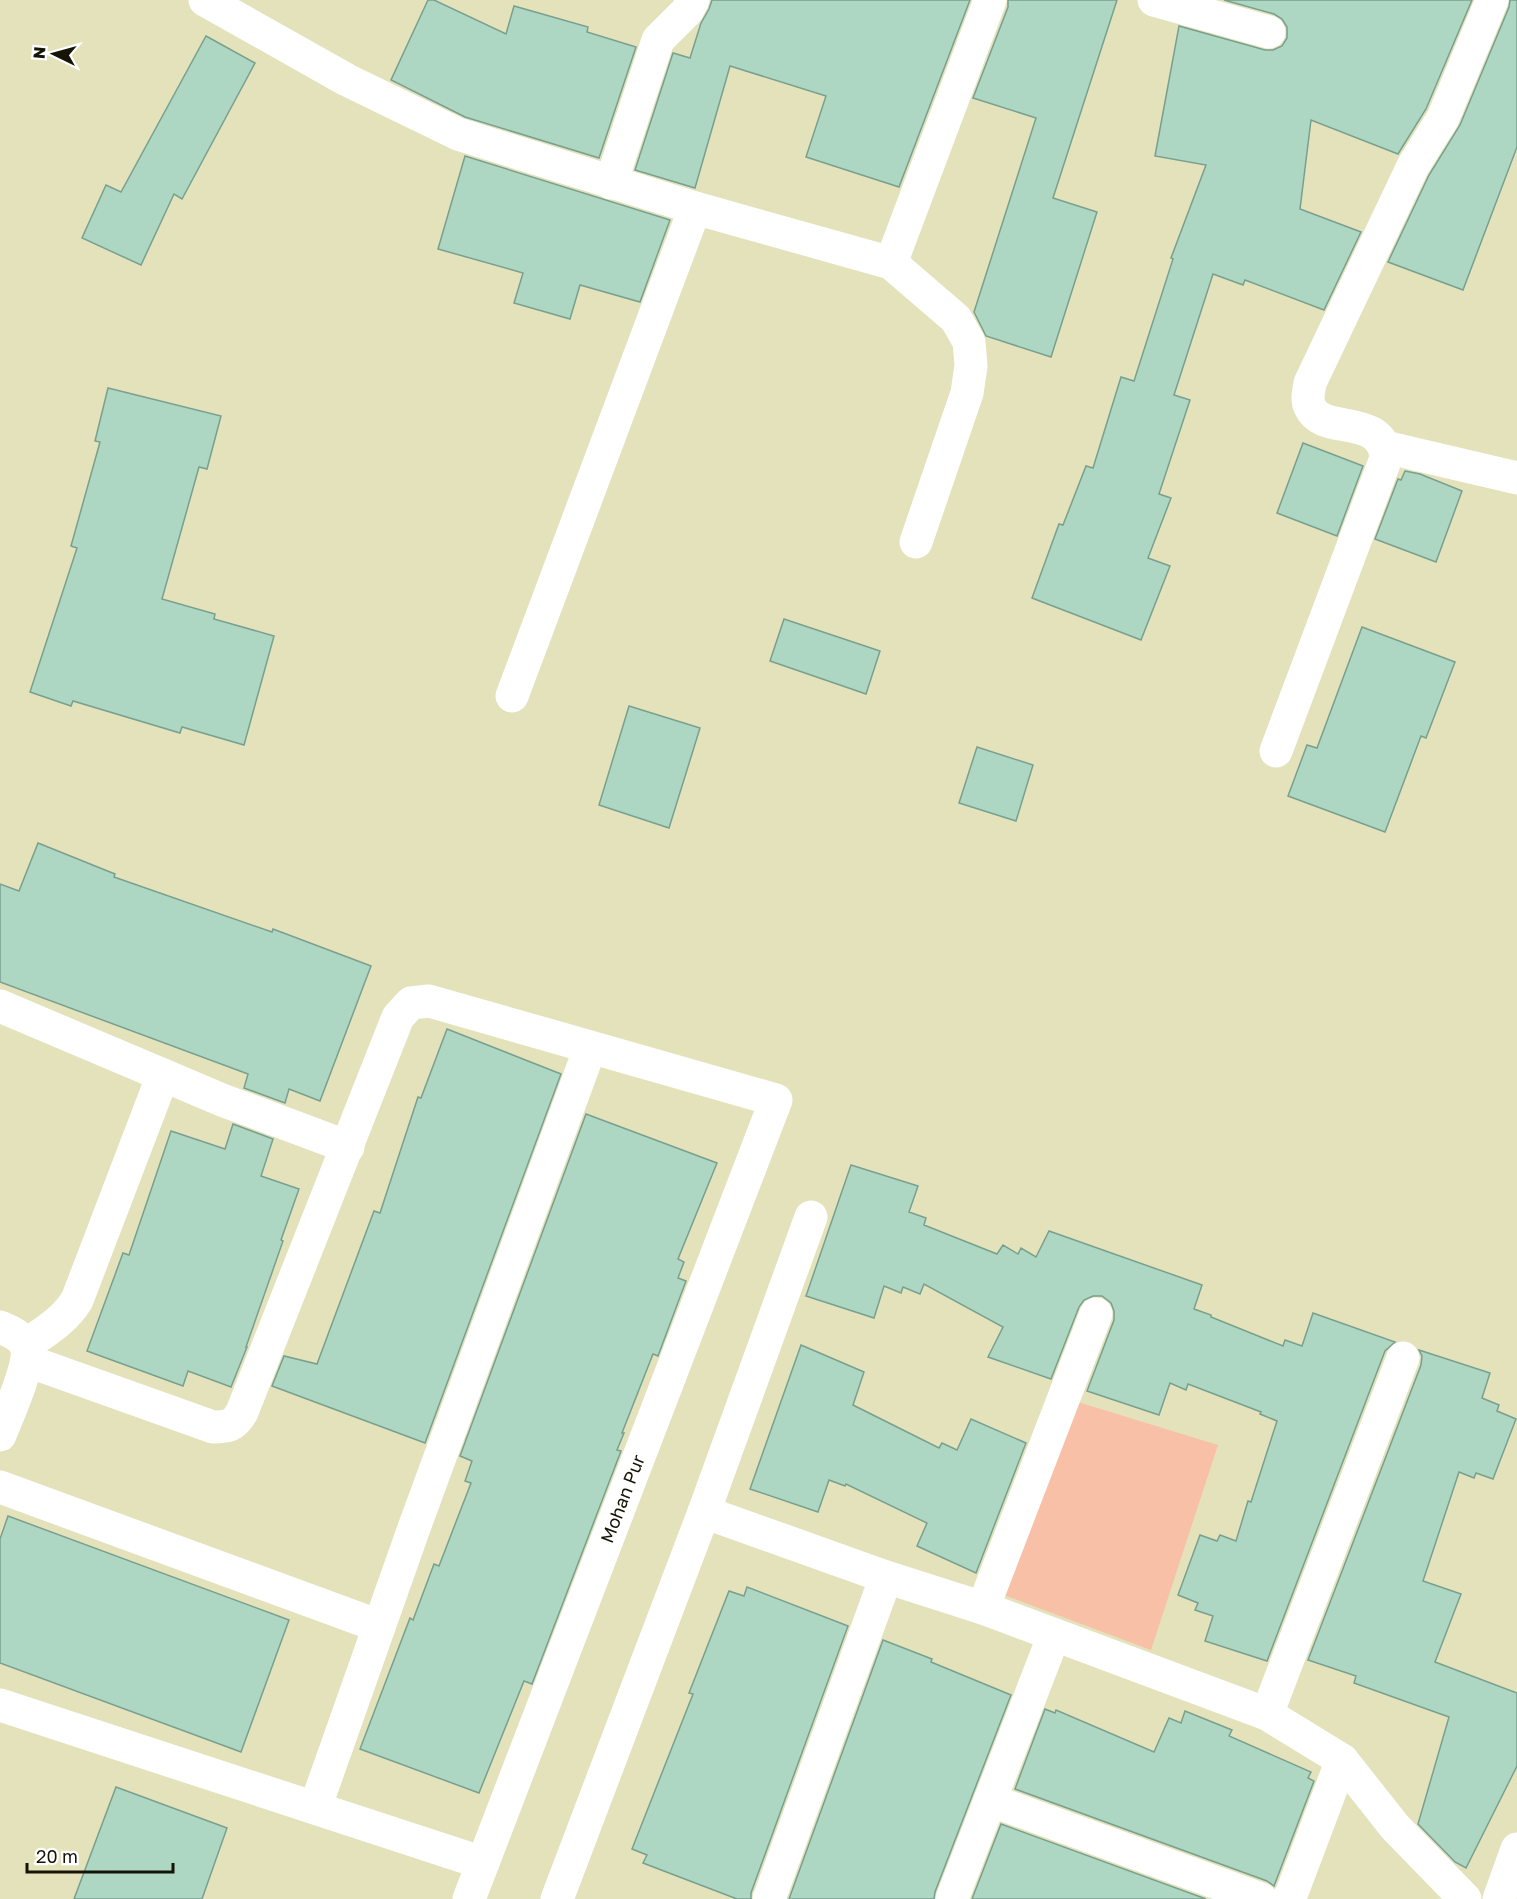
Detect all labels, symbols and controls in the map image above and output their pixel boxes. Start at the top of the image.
north arrow [24,24,84,84]
text: N [29,46,50,60]
street label: Mohan Pur [595,1451,649,1546]
scale bar [27,1836,172,1874]
text: 20 m [36,1845,78,1867]

